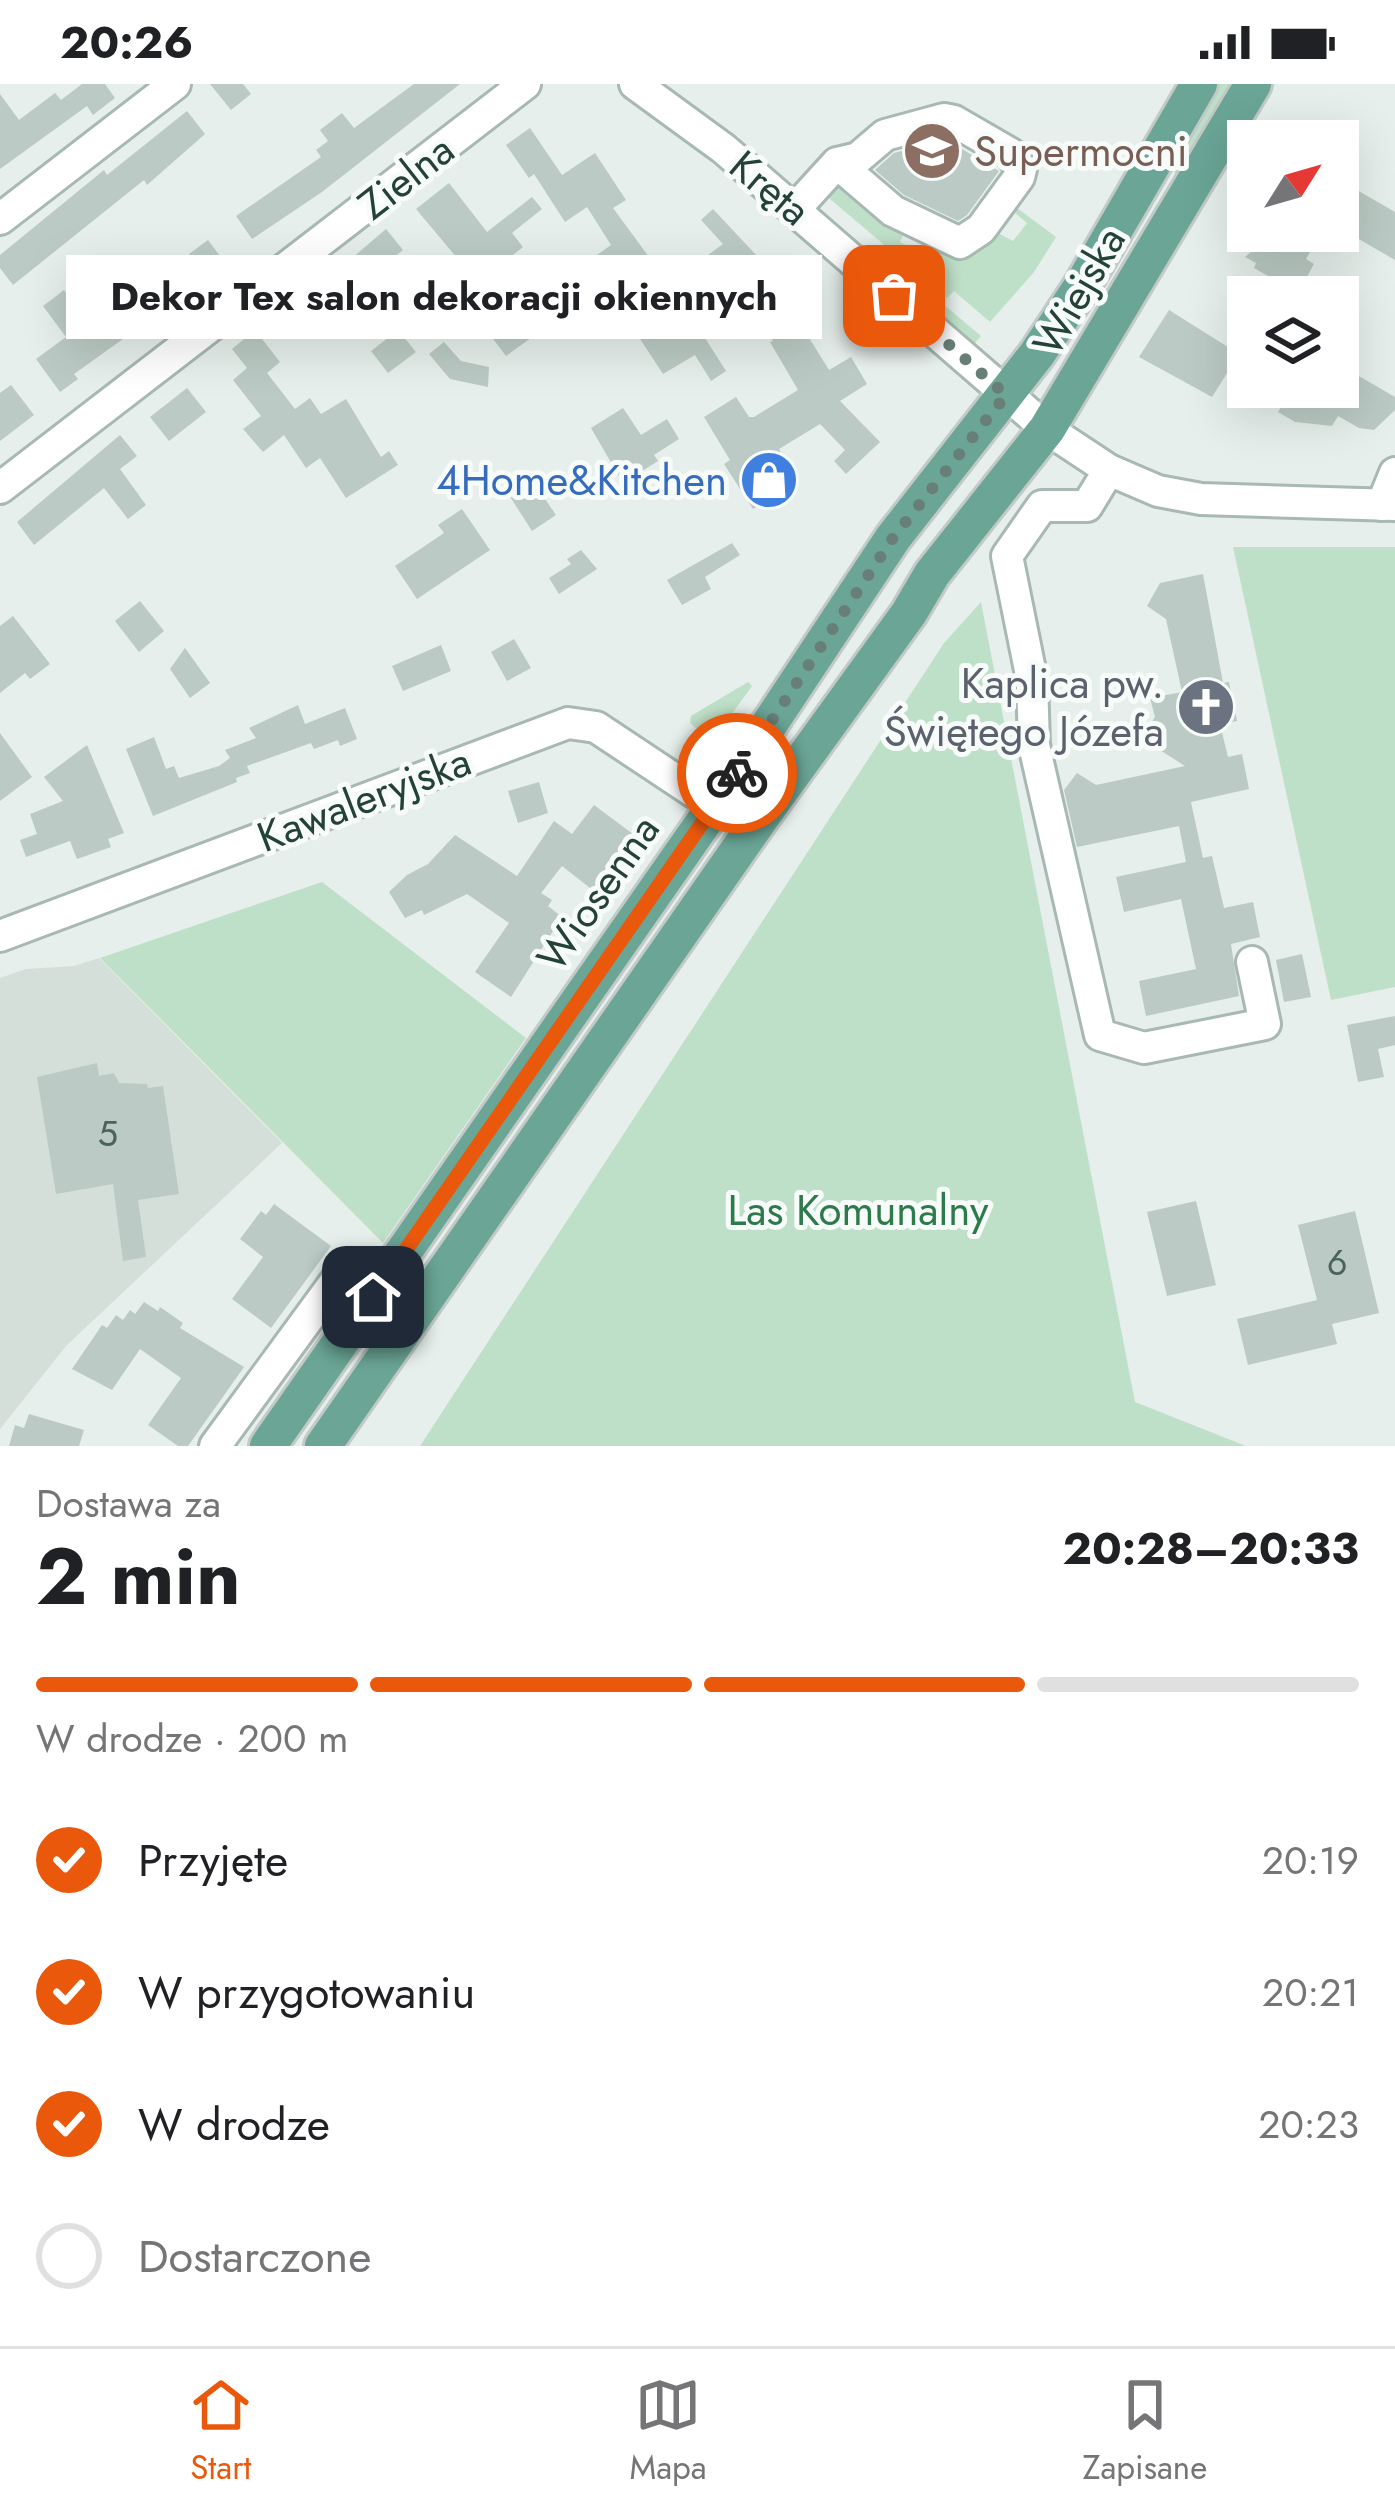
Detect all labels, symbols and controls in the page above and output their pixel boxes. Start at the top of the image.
text: 20:26 [60,10,193,75]
street label: Zielna [345,120,467,234]
school or university icon: Supermocni [901,120,963,182]
north arrow [1227,120,1359,252]
map controls [1227,120,1359,408]
place label: Supermocni [974,121,1188,182]
street label: Kręta [716,136,824,240]
street label: Wiejska [1018,215,1140,367]
pin [843,245,945,347]
callout: Dekor Tex salon dekoracji okiennych [66,254,822,338]
icon: bag [861,263,927,329]
text: Dekor Tex salon dekoracji okiennych [110,268,778,325]
button: layers [1227,276,1359,408]
shop icon: 4Home&Kitchen [738,449,800,511]
place label: 4Home&Kitchen [436,450,727,511]
place label: Kaplica pw. Świętego Józefa [884,653,1164,762]
church icon: Kaplica pw. Świętego Józefa [1175,676,1237,738]
courier [677,713,797,833]
street label: Kawaleryjska [248,730,480,868]
icon: bike [704,740,770,806]
street label: Wiosenna [522,802,674,984]
house number: 5 [98,1107,118,1159]
park label: Las Komunalny [727,1180,989,1241]
house number: 6 [1327,1236,1347,1288]
pin [322,1246,424,1348]
icon: home [340,1264,406,1330]
text: Dostawa za [36,1475,221,1532]
text: 20:28–20:33 [1062,1516,1359,1581]
text: 2 min [36,1521,241,1633]
text: W drodze · 200 m [36,1710,349,1767]
icon: check [36,1827,102,1893]
text: Przyjęte [138,1828,288,1893]
text: 20:19 [1262,1832,1359,1889]
icon: check [36,1959,102,2025]
text: W przygotowaniu [138,1960,475,2025]
text: 20:21 [1262,1964,1359,2021]
icon: check [36,2091,102,2157]
text: W drodze [138,2092,330,2157]
text: 20:23 [1258,2096,1359,2153]
text: Dostarczone [138,2224,371,2289]
tab: Start [188,2372,254,2491]
tab: Mapa [629,2372,707,2491]
tab: Zapisane [1082,2372,1207,2491]

